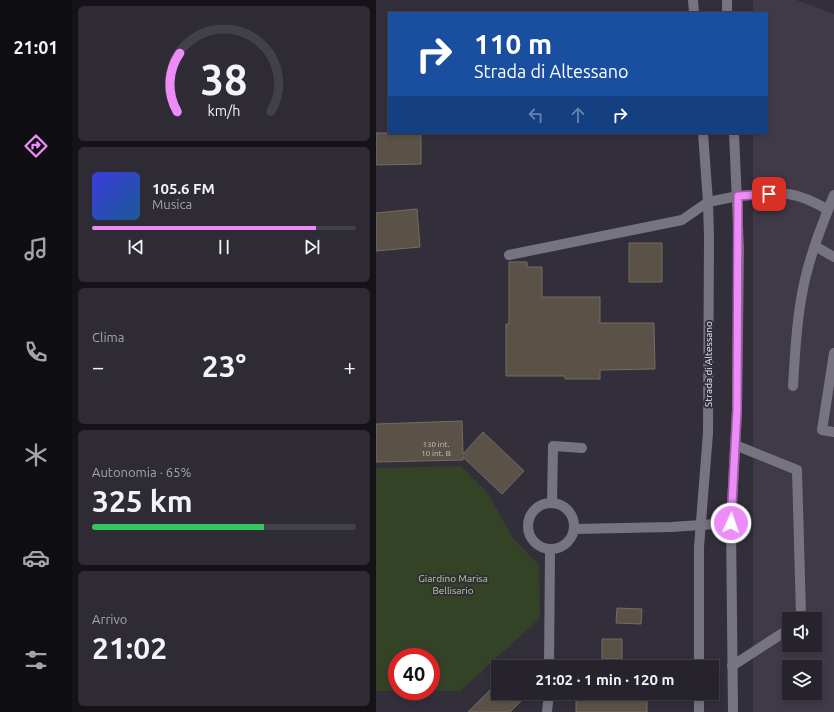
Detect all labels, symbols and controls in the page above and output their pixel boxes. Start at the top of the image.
icon: right [408,28,460,80]
text: 110 m [474,28,552,59]
text: 21:01 [13,37,59,57]
text: 38 [201,55,247,102]
text: Strada di Altessano [474,61,629,81]
text: km/h [208,102,240,118]
icon: left [525,104,547,126]
icon: ahead [567,104,589,126]
icon: right [609,104,631,126]
icon: directions [22,132,50,160]
pin [752,177,786,211]
text: 105.6 FM [152,180,215,197]
icon: arrive [758,183,780,205]
text: Musica [152,197,192,211]
icon: music [22,235,50,263]
icon: previous [125,236,147,258]
icon: pause [213,236,235,258]
icon: next [301,236,323,258]
street label: Strada di Altessano [703,321,714,407]
text: Clima [92,330,124,344]
icon: phone [22,338,50,366]
text: 23° [202,349,246,383]
text: − [92,354,104,379]
text: + [344,354,356,379]
house number: 130 int. 10 int. B [421,440,451,458]
icon: climate [22,441,50,469]
text: Autonomia · 65% [92,465,191,479]
text: 325 km [92,484,193,518]
position arrow [710,502,752,544]
icon: car [22,544,50,572]
park label: Giardino Marisa Bellisario [418,573,488,596]
text: Arrivo [92,612,127,626]
map controls [782,612,822,700]
button: sound [782,612,822,652]
text: 21:02 [92,631,167,665]
icon: filters [22,646,50,674]
speed limit sign: 40 [388,648,440,700]
button: layers [782,660,822,700]
text: 21:02 · 1 min · 120 m [536,671,674,688]

